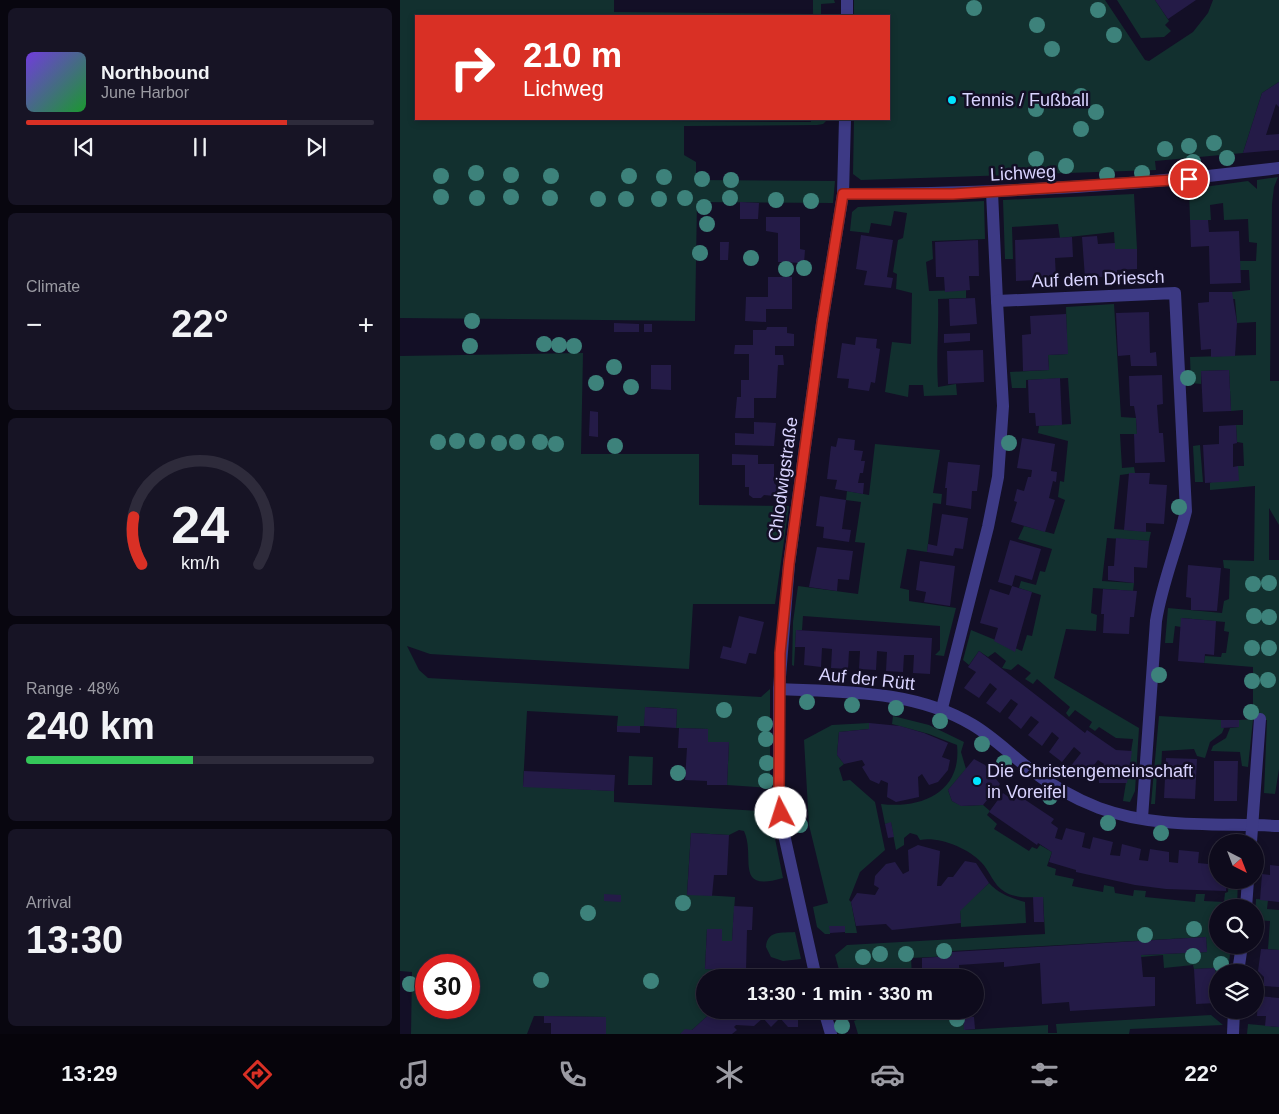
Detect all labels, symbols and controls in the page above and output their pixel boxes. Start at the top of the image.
icon: right [440,35,505,100]
text: 210 m [523,35,622,74]
text: Northbound [101,62,210,83]
text: Lichweg [523,76,604,101]
text: June Harbor [101,84,189,101]
place label: Tennis / Fußball [962,90,1089,110]
marker: Tennis / Fußball [946,94,958,106]
icon: previous [70,133,98,161]
icon: pause [186,133,214,161]
icon: next [302,133,330,161]
pin [1168,158,1210,200]
street label: Lichweg [989,161,1057,185]
icon: arrive [1175,165,1203,193]
street label: Auf dem Driesch [1031,267,1165,291]
text: Climate [26,278,80,295]
text: 22° [171,303,229,345]
text: − [26,309,42,340]
text: + [358,309,374,340]
street label: Chlodwigstraße [764,416,802,542]
text: 24 [171,496,229,554]
text: km/h [181,553,219,573]
street label: Auf der Rütt [818,664,916,694]
text: Range · 48% [26,680,119,697]
text: 240 km [26,705,155,747]
place label: Die Christengemeinschaft in Voreifel [987,761,1193,802]
marker: Die Christengemeinschaft in Voreifel [971,775,983,787]
position arrow [754,786,806,838]
north arrow [1209,834,1264,889]
map controls [1209,834,1264,1019]
text: Arrival [26,894,71,911]
button: search [1209,899,1264,954]
text: 13:30 [26,919,123,961]
speed limit sign: 30 [415,954,480,1019]
button: layers [1209,964,1264,1019]
text: 13:30 · 1 min · 330 m [747,983,933,1004]
icon: directions [240,1057,275,1092]
icon: music [397,1057,432,1092]
icon: phone [555,1057,590,1092]
icon: climate [712,1057,747,1092]
icon: car [870,1057,905,1092]
icon: filters [1027,1057,1062,1092]
text: 13:29 [61,1061,117,1086]
text: 22° [1184,1061,1218,1086]

